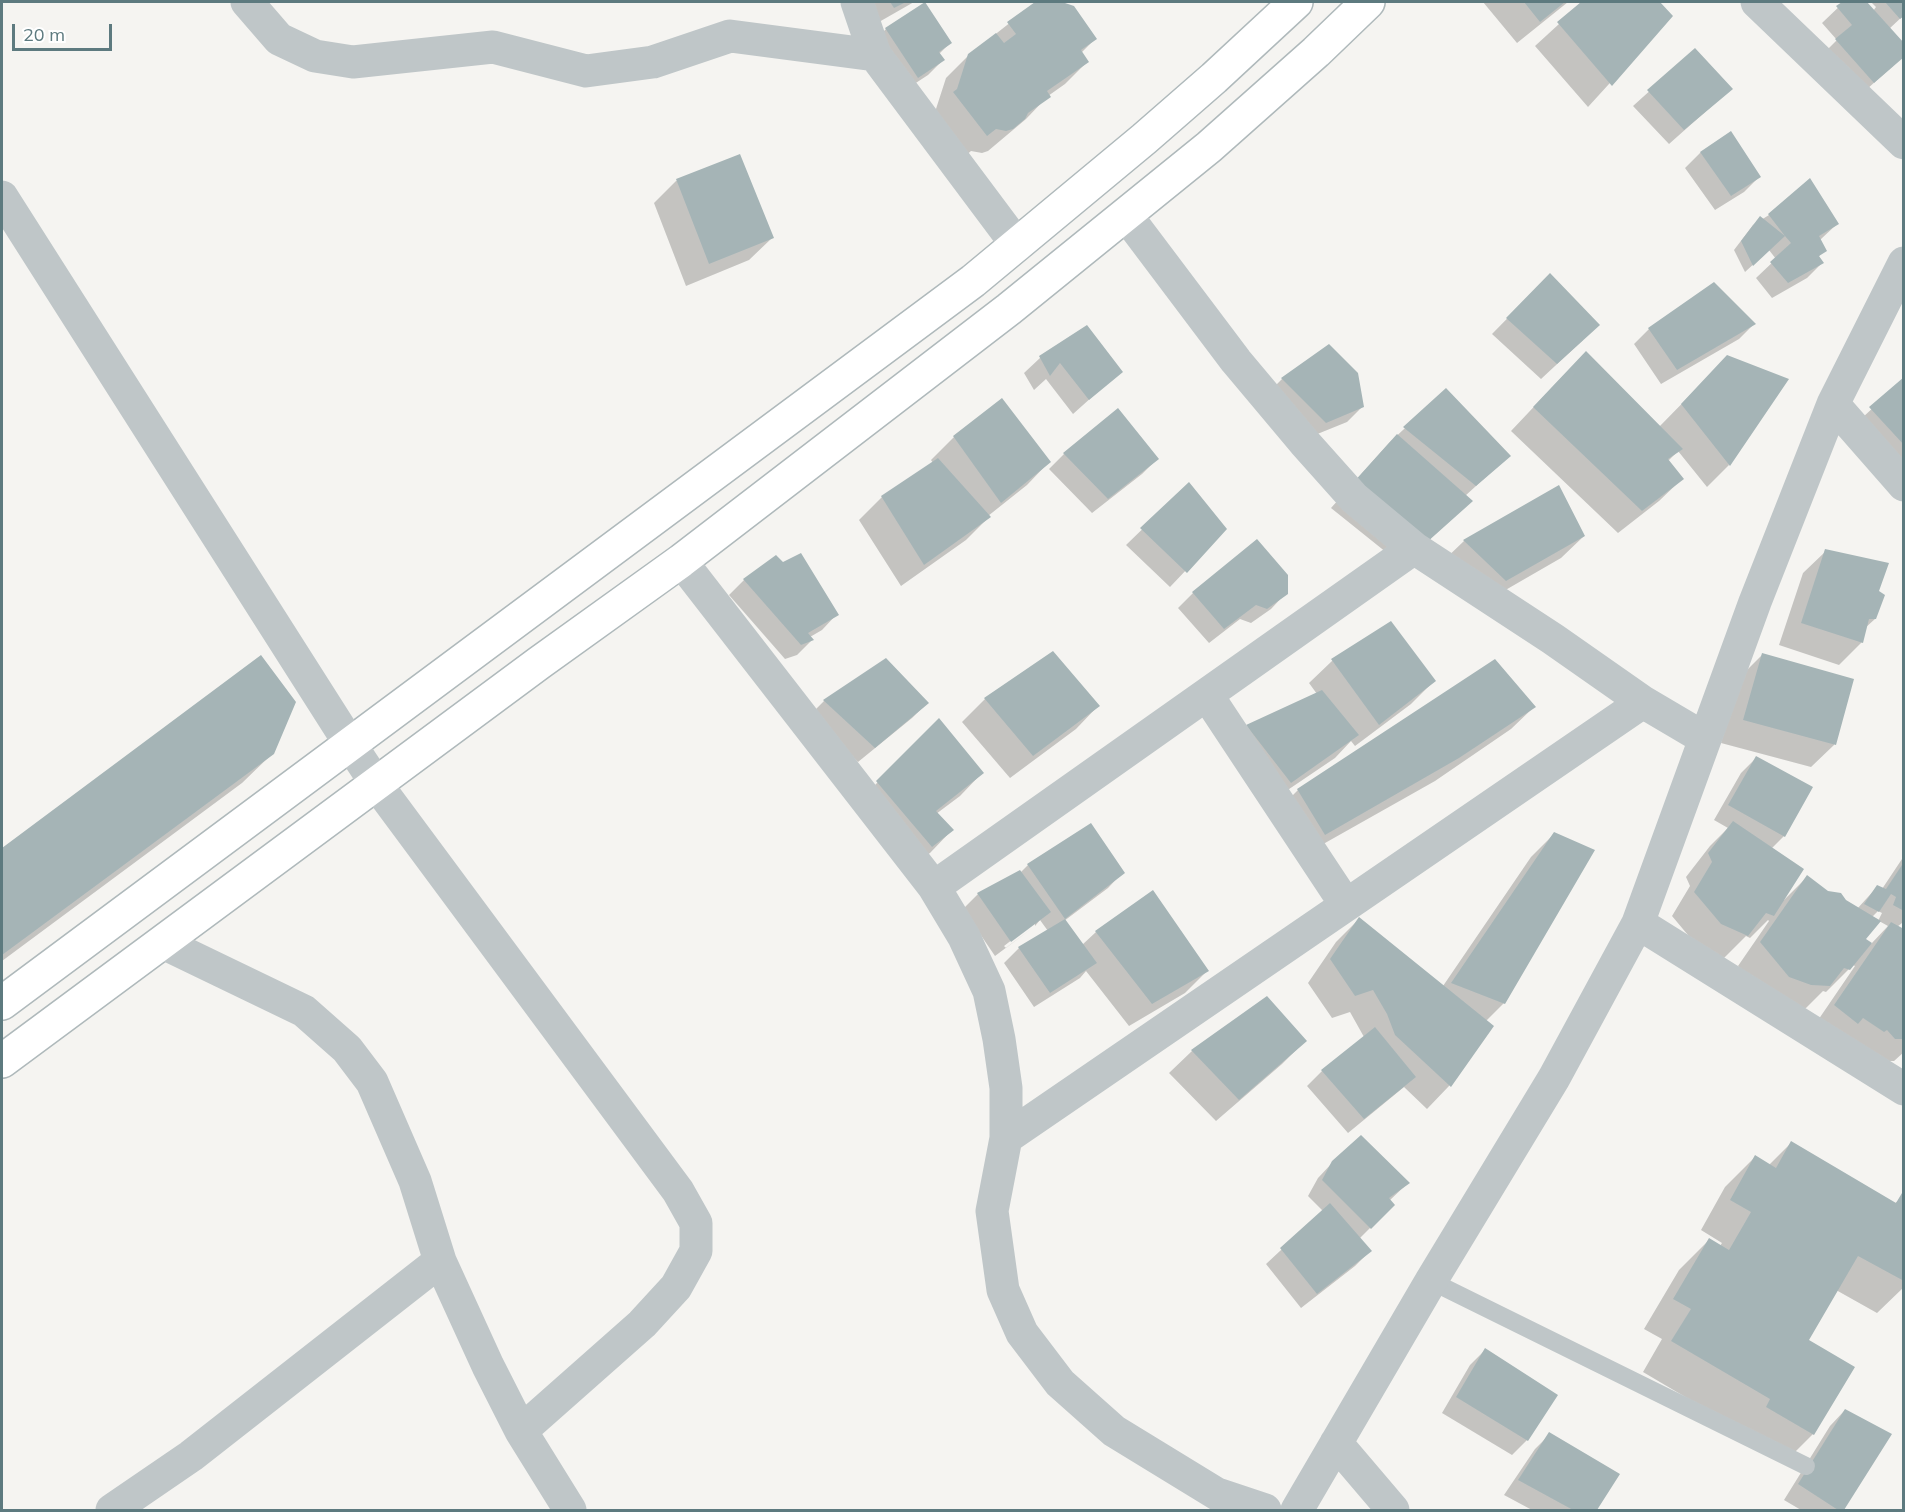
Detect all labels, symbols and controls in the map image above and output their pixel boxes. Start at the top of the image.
scale bar [15,12,116,50]
text: 20 m [23,23,65,46]

